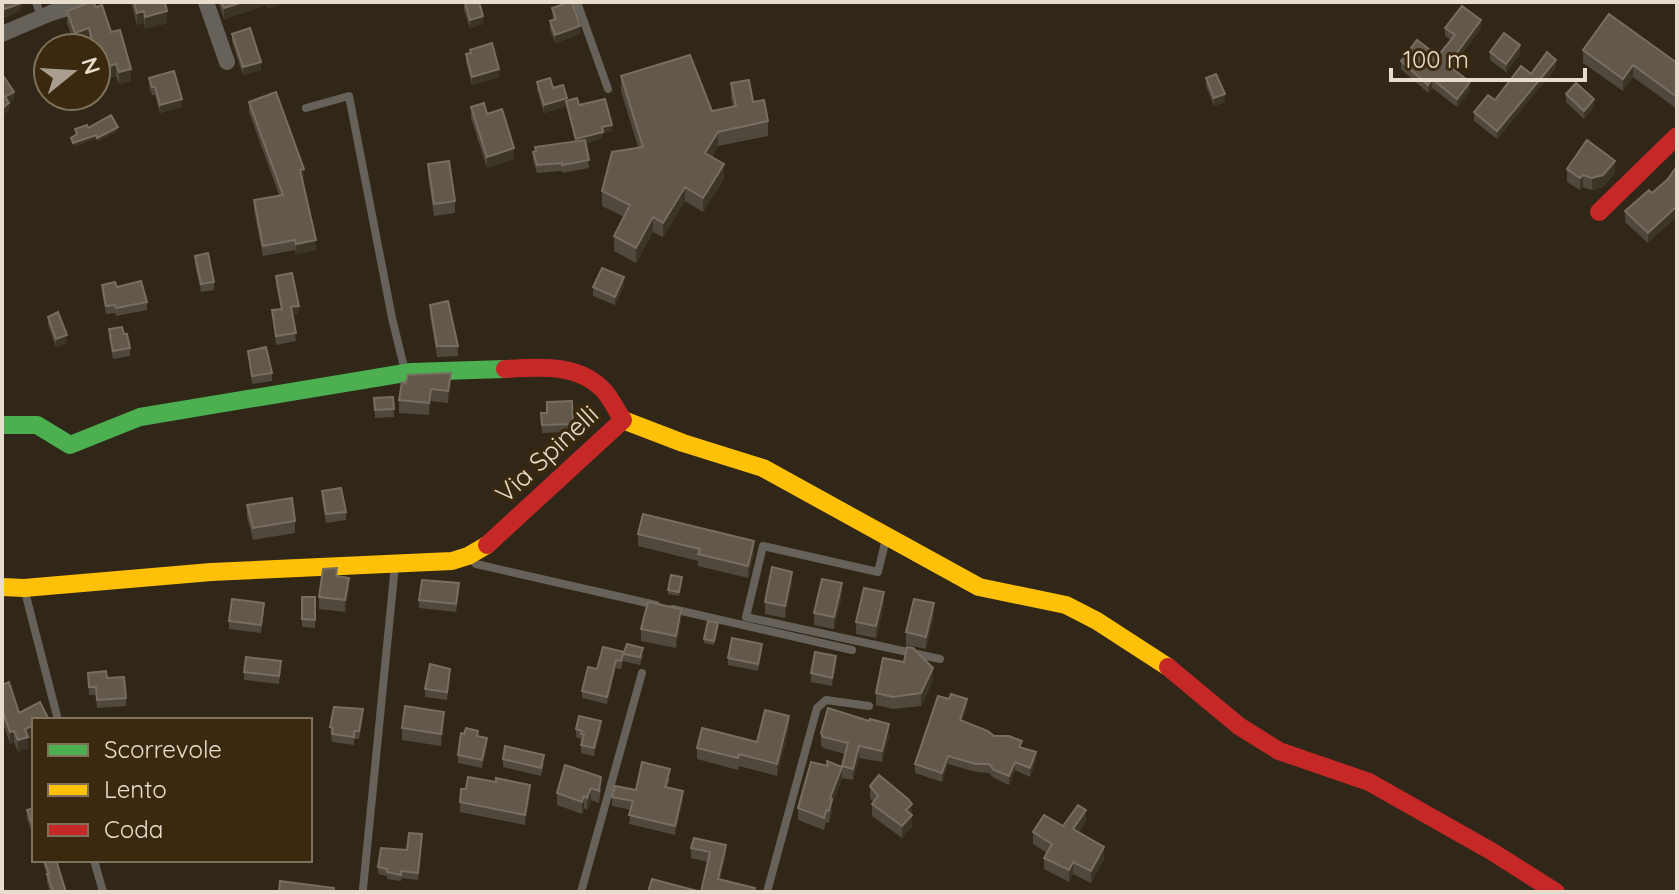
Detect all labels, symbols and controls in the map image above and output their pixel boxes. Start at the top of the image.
north arrow [32,32,112,112]
scale bar [1391,32,1585,82]
text: 100 m [1403,44,1469,74]
text: N [75,54,107,78]
street label: Via Spinelli [488,398,605,510]
legend [32,718,312,862]
text: Scorrevole [104,734,222,764]
text: Lento [104,774,167,804]
text: Coda [104,814,163,844]

